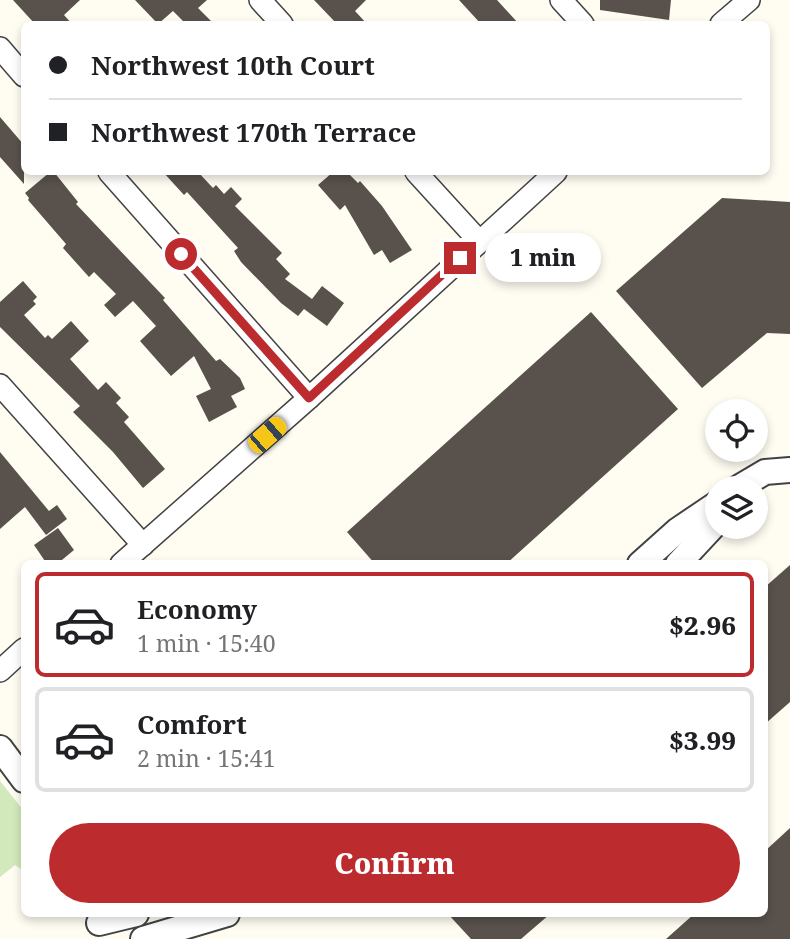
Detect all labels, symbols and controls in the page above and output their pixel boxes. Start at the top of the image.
text: Northwest 10th Court [91,47,375,83]
text: Northwest 170th Terrace [91,114,416,150]
callout: 1 min [484,233,600,282]
route start [165,238,197,270]
text: 1 min [510,241,576,273]
route end [444,242,476,274]
map controls [705,399,768,539]
button: locate [705,399,768,462]
car [245,413,290,457]
button: layers [705,476,768,539]
text: Economy [137,591,257,627]
icon: car [53,593,116,656]
text: $2.96 [669,607,736,643]
text: 1 min · 15:40 [137,627,275,659]
text: Comfort [137,706,247,742]
icon: car [53,708,116,771]
text: $3.99 [669,722,736,758]
text: 2 min · 15:41 [137,742,275,774]
button: Confirm [49,823,740,903]

